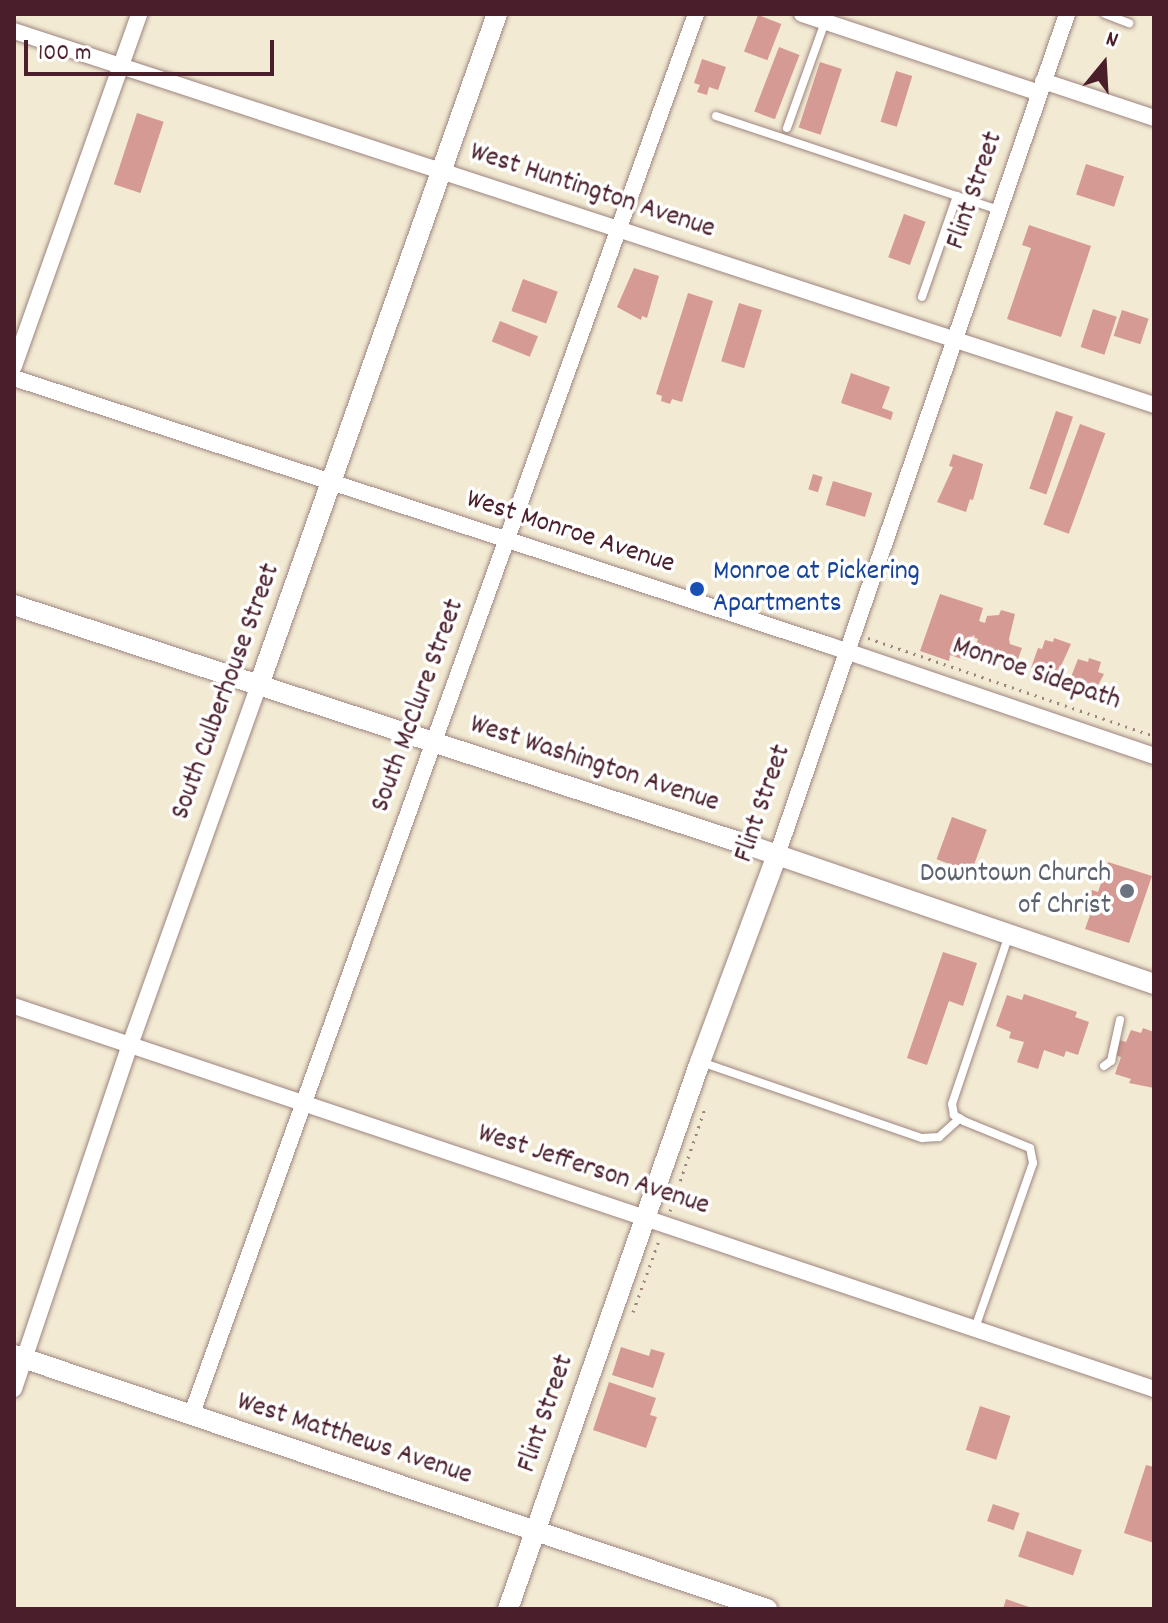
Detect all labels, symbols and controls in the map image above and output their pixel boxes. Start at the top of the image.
scale bar [28,24,278,74]
north arrow [1064,24,1144,104]
text: N [1102,24,1122,57]
text: 100 m [38,37,91,71]
street label: Flint Street [940,128,1012,254]
street label: West Huntington Avenue [465,137,719,247]
street label: West Monroe Avenue [462,484,678,582]
place label: Monroe at Pickering Apartments [713,556,920,622]
street label: South Culberhouse Street [165,560,289,824]
marker: Monroe at Pickering Apartments [688,580,706,598]
street label: South McClure Street [365,595,473,817]
street label: Monroe Sidepath [948,631,1124,719]
street label: West Washington Avenue [465,709,723,821]
street label: Flint Street [728,741,800,867]
place label: Downtown Church of Christ [920,858,1111,924]
marker: Downtown Church of Christ [1118,882,1136,900]
street label: West Jefferson Avenue [473,1118,713,1224]
street label: Flint Street [511,1351,583,1477]
street label: West Matthews Avenue [232,1386,476,1494]

